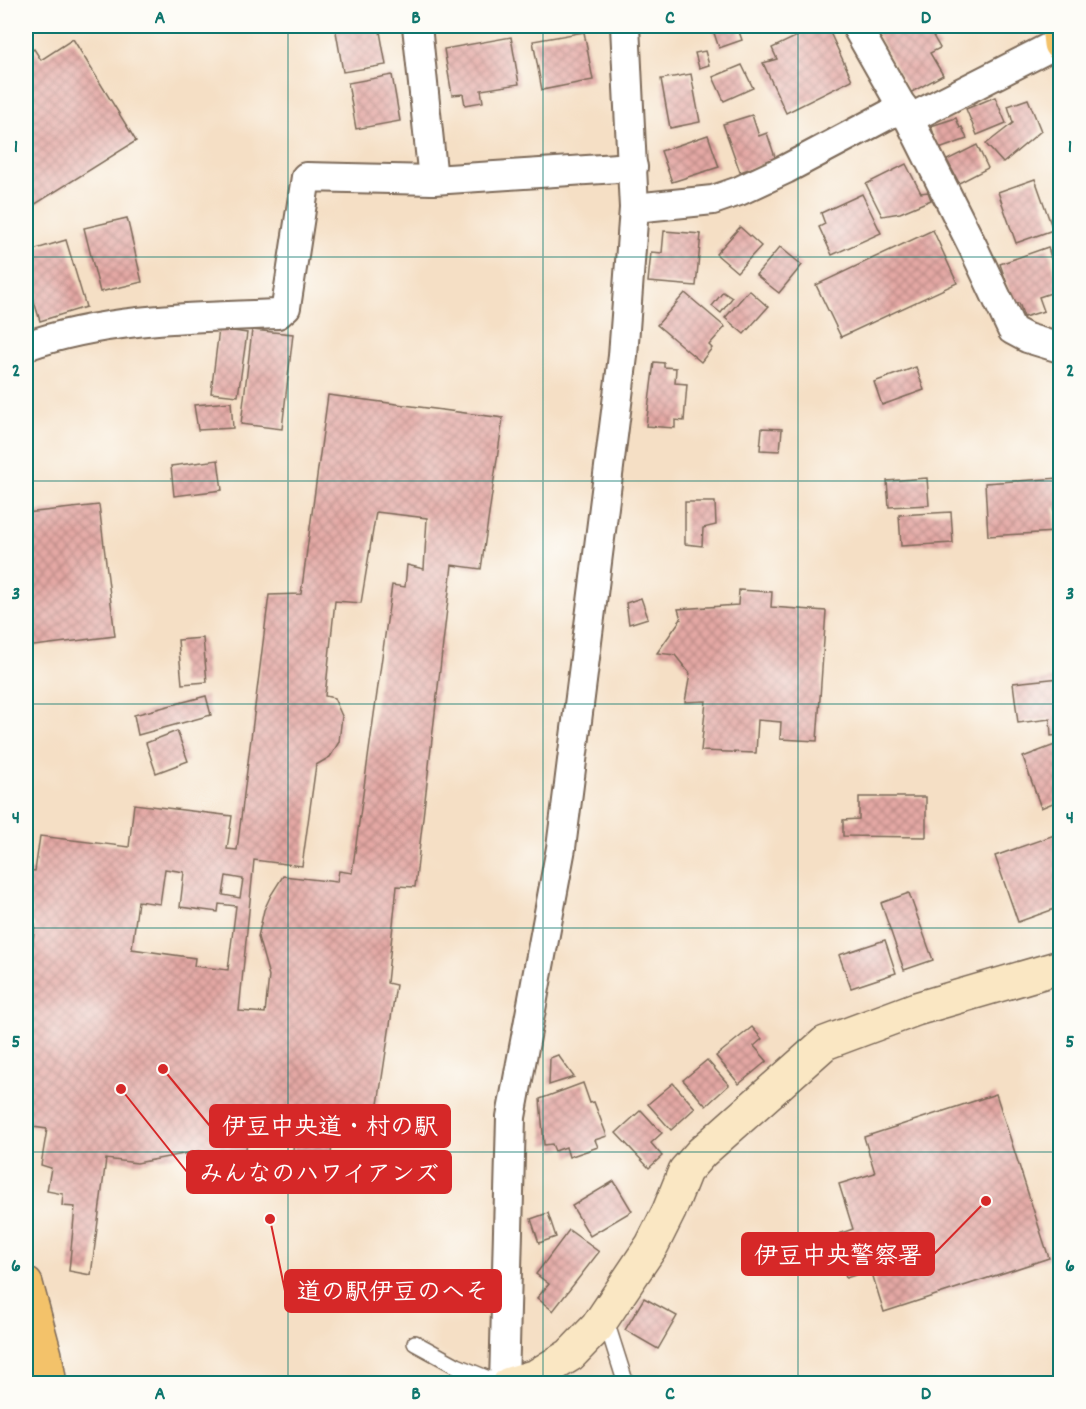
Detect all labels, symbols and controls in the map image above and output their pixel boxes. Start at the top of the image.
text: A [155,5,166,33]
text: B [411,5,421,33]
text: C [665,5,675,33]
text: D [921,5,932,33]
text: 1 [14,134,18,162]
text: 1 [1068,134,1072,162]
text: 2 [12,358,20,386]
text: 2 [1066,358,1074,386]
text: 3 [12,581,20,609]
text: 3 [1066,581,1074,609]
text: 4 [12,805,20,833]
text: 4 [1066,805,1074,833]
text: 5 [11,1029,21,1057]
text: 5 [1065,1029,1075,1057]
callout: 伊豆中央道・村の駅 [210,1105,450,1147]
text: 伊豆中央道・村の駅 [222,1112,438,1146]
callout: みんなのハワイアンズ [187,1151,451,1193]
text: みんなのハワイアンズ [199,1159,439,1193]
callout: 伊豆中央警察署 [742,1233,934,1275]
text: 伊豆中央警察署 [754,1241,922,1275]
text: 6 [11,1253,21,1281]
text: 6 [1065,1253,1075,1281]
callout: 道の駅伊豆のへそ [285,1270,501,1312]
text: 道の駅伊豆のへそ [297,1277,489,1311]
text: A [155,1381,166,1409]
text: B [411,1381,421,1409]
text: C [665,1381,675,1409]
text: D [921,1381,932,1409]

